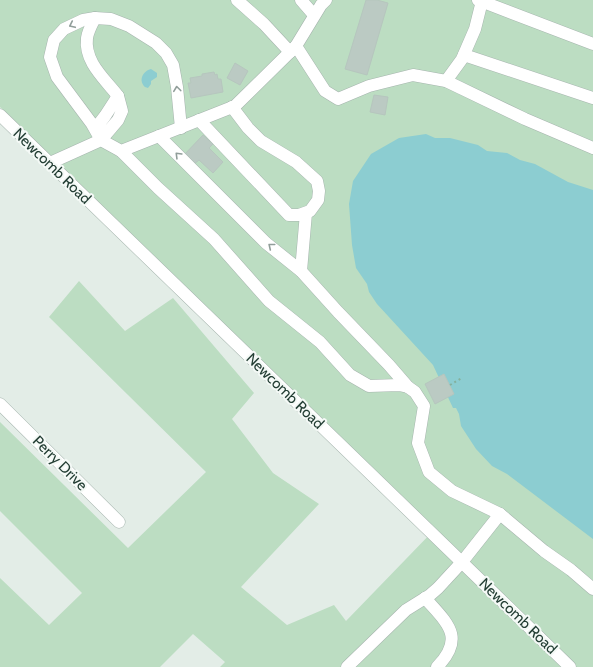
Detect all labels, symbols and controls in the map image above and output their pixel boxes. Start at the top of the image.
one-way arrow [69,20,76,28]
one-way arrow [173,86,182,92]
street label: Newcomb Road [9,124,95,208]
one-way arrow [176,152,183,160]
one-way arrow [268,244,275,251]
street label: Newcomb Road [242,349,328,433]
street label: Perry Drive [29,432,91,494]
street label: Newcomb Road [475,574,561,658]

